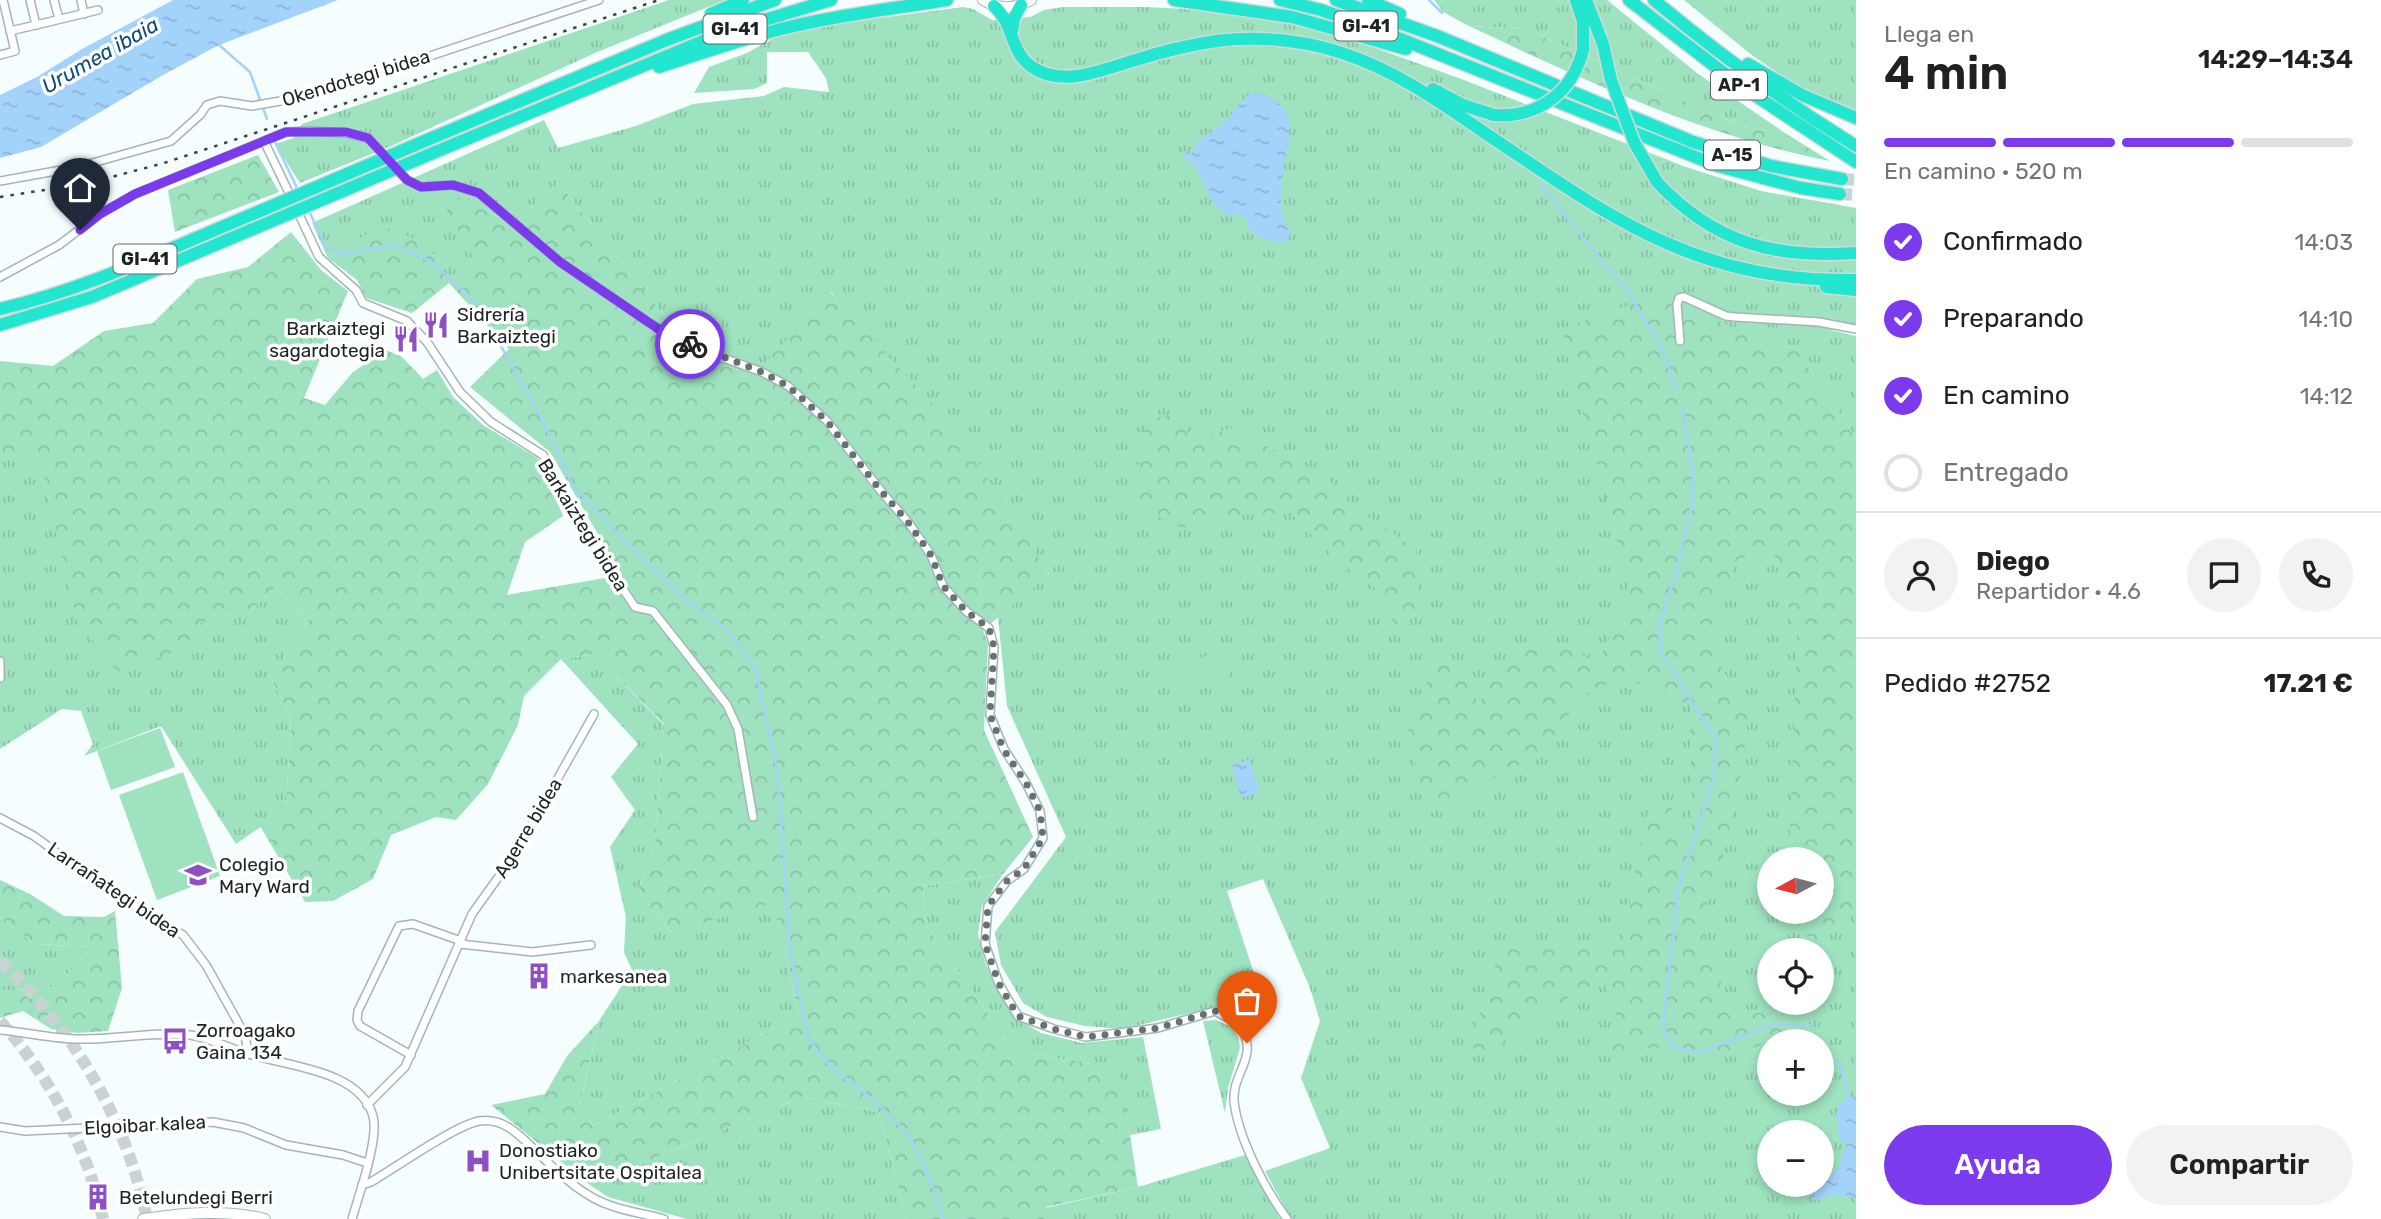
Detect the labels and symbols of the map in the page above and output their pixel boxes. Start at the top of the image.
water label: Urumea ibaia [37,12,163,98]
road number: GI-41 [1334,12,1398,41]
road number: GI-41 [704,15,766,44]
street label: Okendotegi bidea [279,45,433,111]
road number: AP-1 [1711,70,1767,100]
road number: A-15 [1704,140,1760,170]
pin [50,158,110,230]
road number: GI-41 [114,244,176,274]
place label: Sidrería Barkaiztegi [457,303,556,348]
courier [655,309,725,379]
restaurant icon: Sidrería Barkaiztegi [421,310,451,340]
place label: Barkaiztegi sagardotegia [269,317,385,362]
restaurant icon: Barkaiztegi sagardotegia [391,324,421,354]
street label: Barkaiztegi bidea [533,455,633,595]
street label: Agerre bidea [489,774,567,882]
street label: Larrañategi bidea [43,837,185,943]
north arrow [1757,847,1834,924]
place label: Colegio Mary Ward [219,853,310,898]
school or university icon: Colegio Mary Ward [183,860,213,890]
building icon: markesanea [524,961,554,991]
place label: markesanea [560,965,667,988]
pin [1217,971,1277,1043]
place label: Zorroagako Gaina 134 [196,1019,296,1064]
bus stop icon: Zorroagako Gaina 134 [160,1026,190,1056]
street label: Elgoibar kalea [83,1110,207,1140]
place label: Donostiako Unibertsitate Ospitalea [499,1139,702,1184]
hospital icon: Donostiako Unibertsitate Ospitalea [463,1146,493,1176]
building icon: Betelundegi Berri [83,1182,113,1212]
place label: Betelundegi Berri [119,1186,273,1209]

